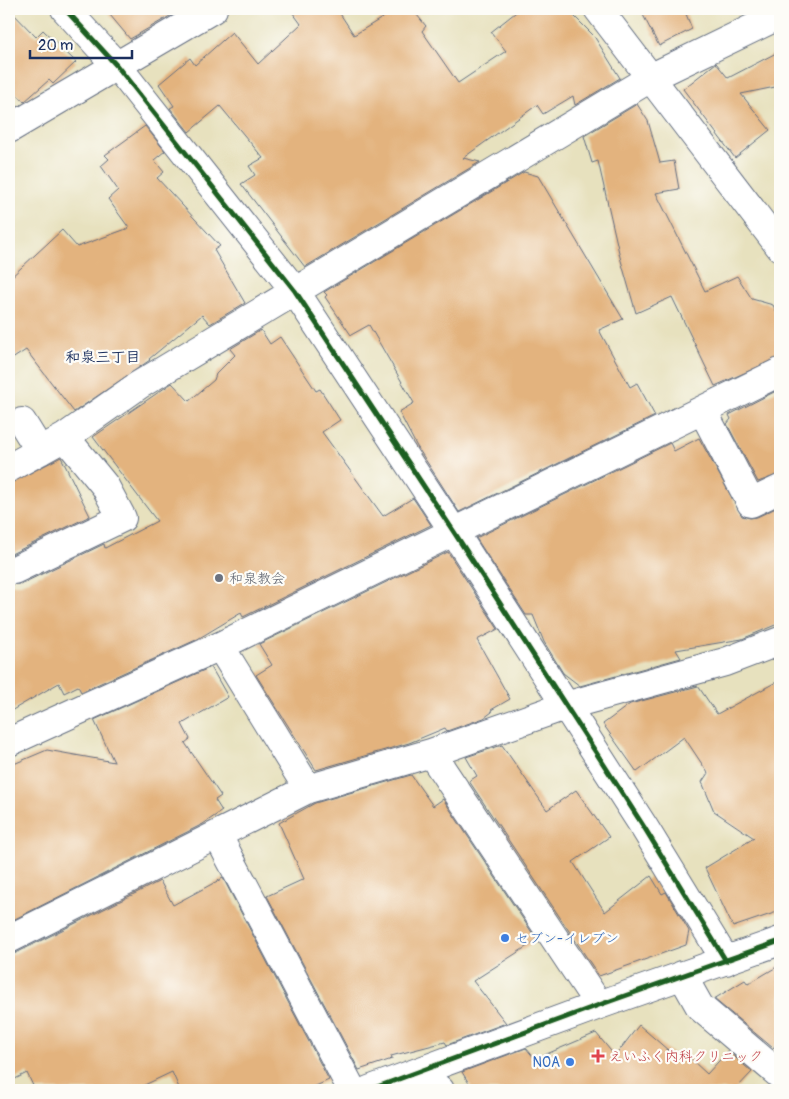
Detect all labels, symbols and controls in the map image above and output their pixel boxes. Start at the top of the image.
scale bar [30,28,132,60]
text: 20 m [38,36,73,55]
district label: 和泉三丁目 [65,348,141,367]
place label: 和泉教会 [229,570,285,587]
marker: 和泉教会 [213,572,225,584]
place label: セブン-イレブン [515,930,619,947]
marker: セブン-イレブン [499,932,511,944]
place label: えいふく内科クリニック [609,1048,763,1065]
marker: えいふく内科クリニック [591,1049,605,1063]
place label: NOA [533,1054,560,1071]
marker: NOA [564,1056,576,1068]

